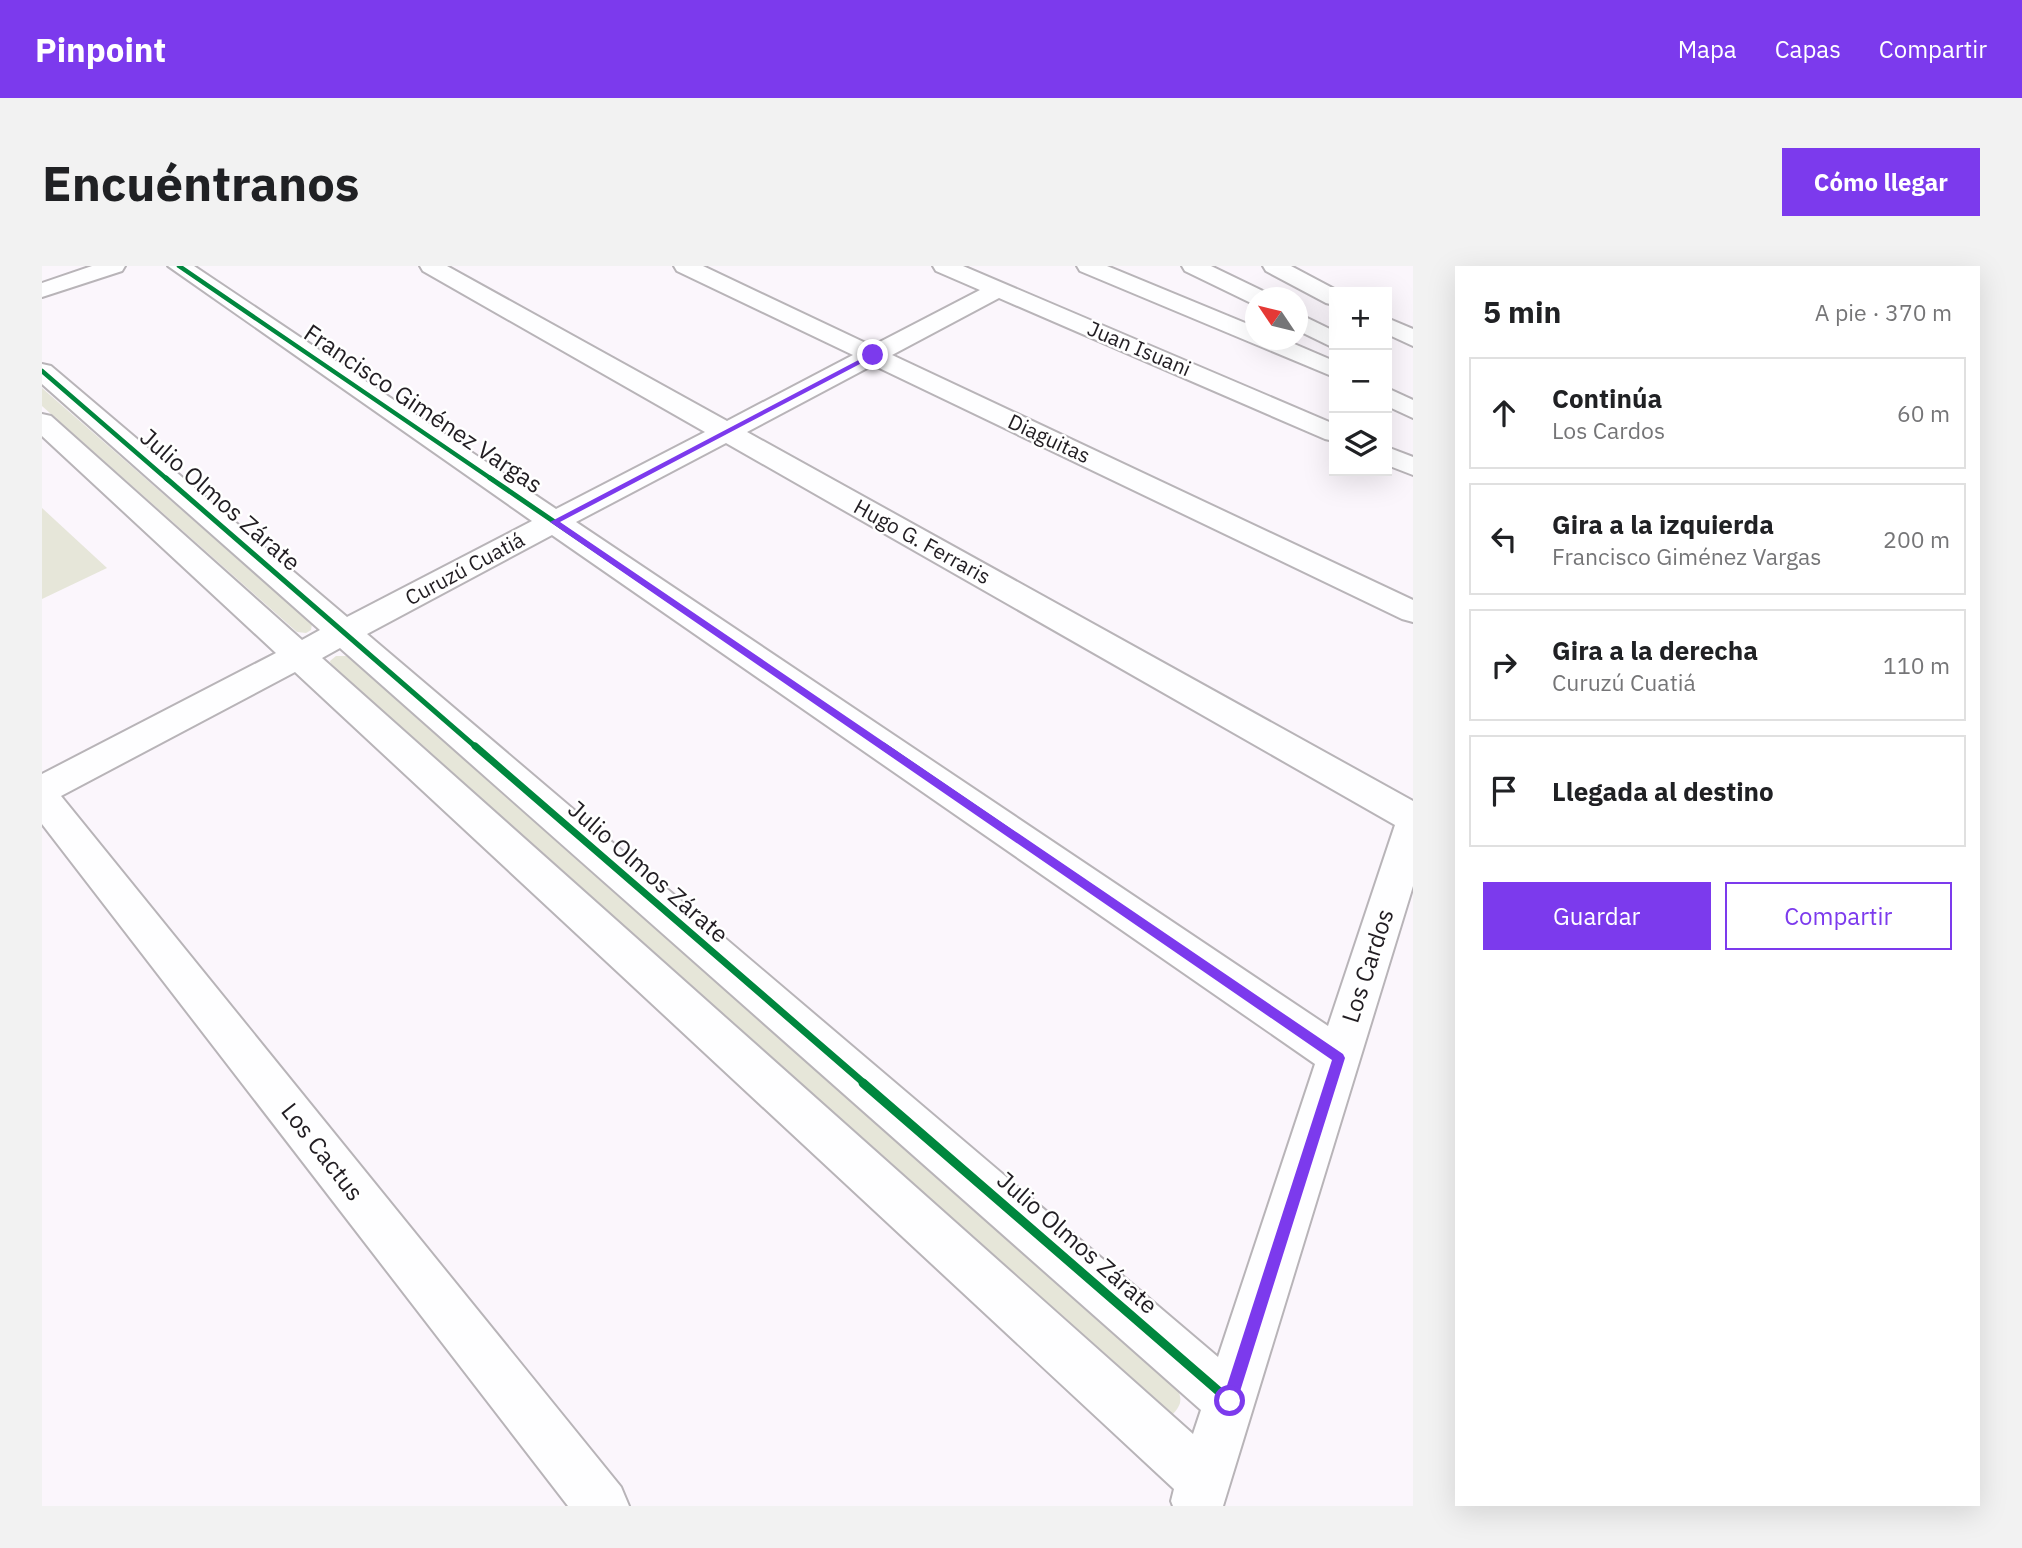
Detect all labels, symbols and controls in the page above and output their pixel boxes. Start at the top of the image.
text: Pinpoint [35,28,166,71]
text: Mapa [1678,33,1737,65]
text: Capas [1775,33,1841,65]
text: Compartir [1879,33,1987,65]
button: Cómo llegar [1782,148,1980,216]
text: Encuéntranos [42,151,360,214]
north arrow [1245,287,1308,350]
map controls [1329,287,1392,476]
button: + [1329,287,1392,350]
text: 5 min [1483,292,1561,331]
text: A pie · 370 m [1815,297,1952,327]
street label: Juan Isuani [1083,314,1195,382]
street label: Francisco Giménez Vargas [298,316,549,500]
route end [857,339,888,370]
button: − [1329,350,1392,413]
text: Continúa [1552,381,1662,415]
icon: ahead [1485,394,1523,432]
text: 60 m [1897,398,1950,428]
street label: Diaguitas [1004,407,1095,469]
button: layers [1329,413,1392,476]
text: Los Cardos [1552,415,1665,445]
street label: Julio Olmos Zárate [134,421,308,578]
street label: Hugo G. Ferraris [849,492,996,590]
text: Gira a la izquierda [1552,507,1774,541]
icon: left [1485,520,1523,558]
text: 200 m [1883,524,1950,554]
street label: Curuzú Cuatiá [400,525,529,611]
text: Francisco Giménez Vargas [1552,541,1822,571]
text: Gira a la derecha [1552,633,1758,667]
icon: right [1485,646,1523,684]
text: 110 m [1883,650,1950,680]
text: Curuzú Cuatiá [1552,667,1696,697]
icon: arrive [1485,772,1523,810]
text: Llegada al destino [1552,774,1774,808]
street label: Julio Olmos Zárate [562,793,736,950]
button: Guardar [1483,882,1711,950]
button: Compartir [1725,882,1952,950]
street label: Los Cardos [1334,905,1401,1027]
street label: Los Cactus [274,1096,371,1207]
street label: Julio Olmos Zárate [991,1164,1165,1321]
route start [1214,1385,1245,1416]

